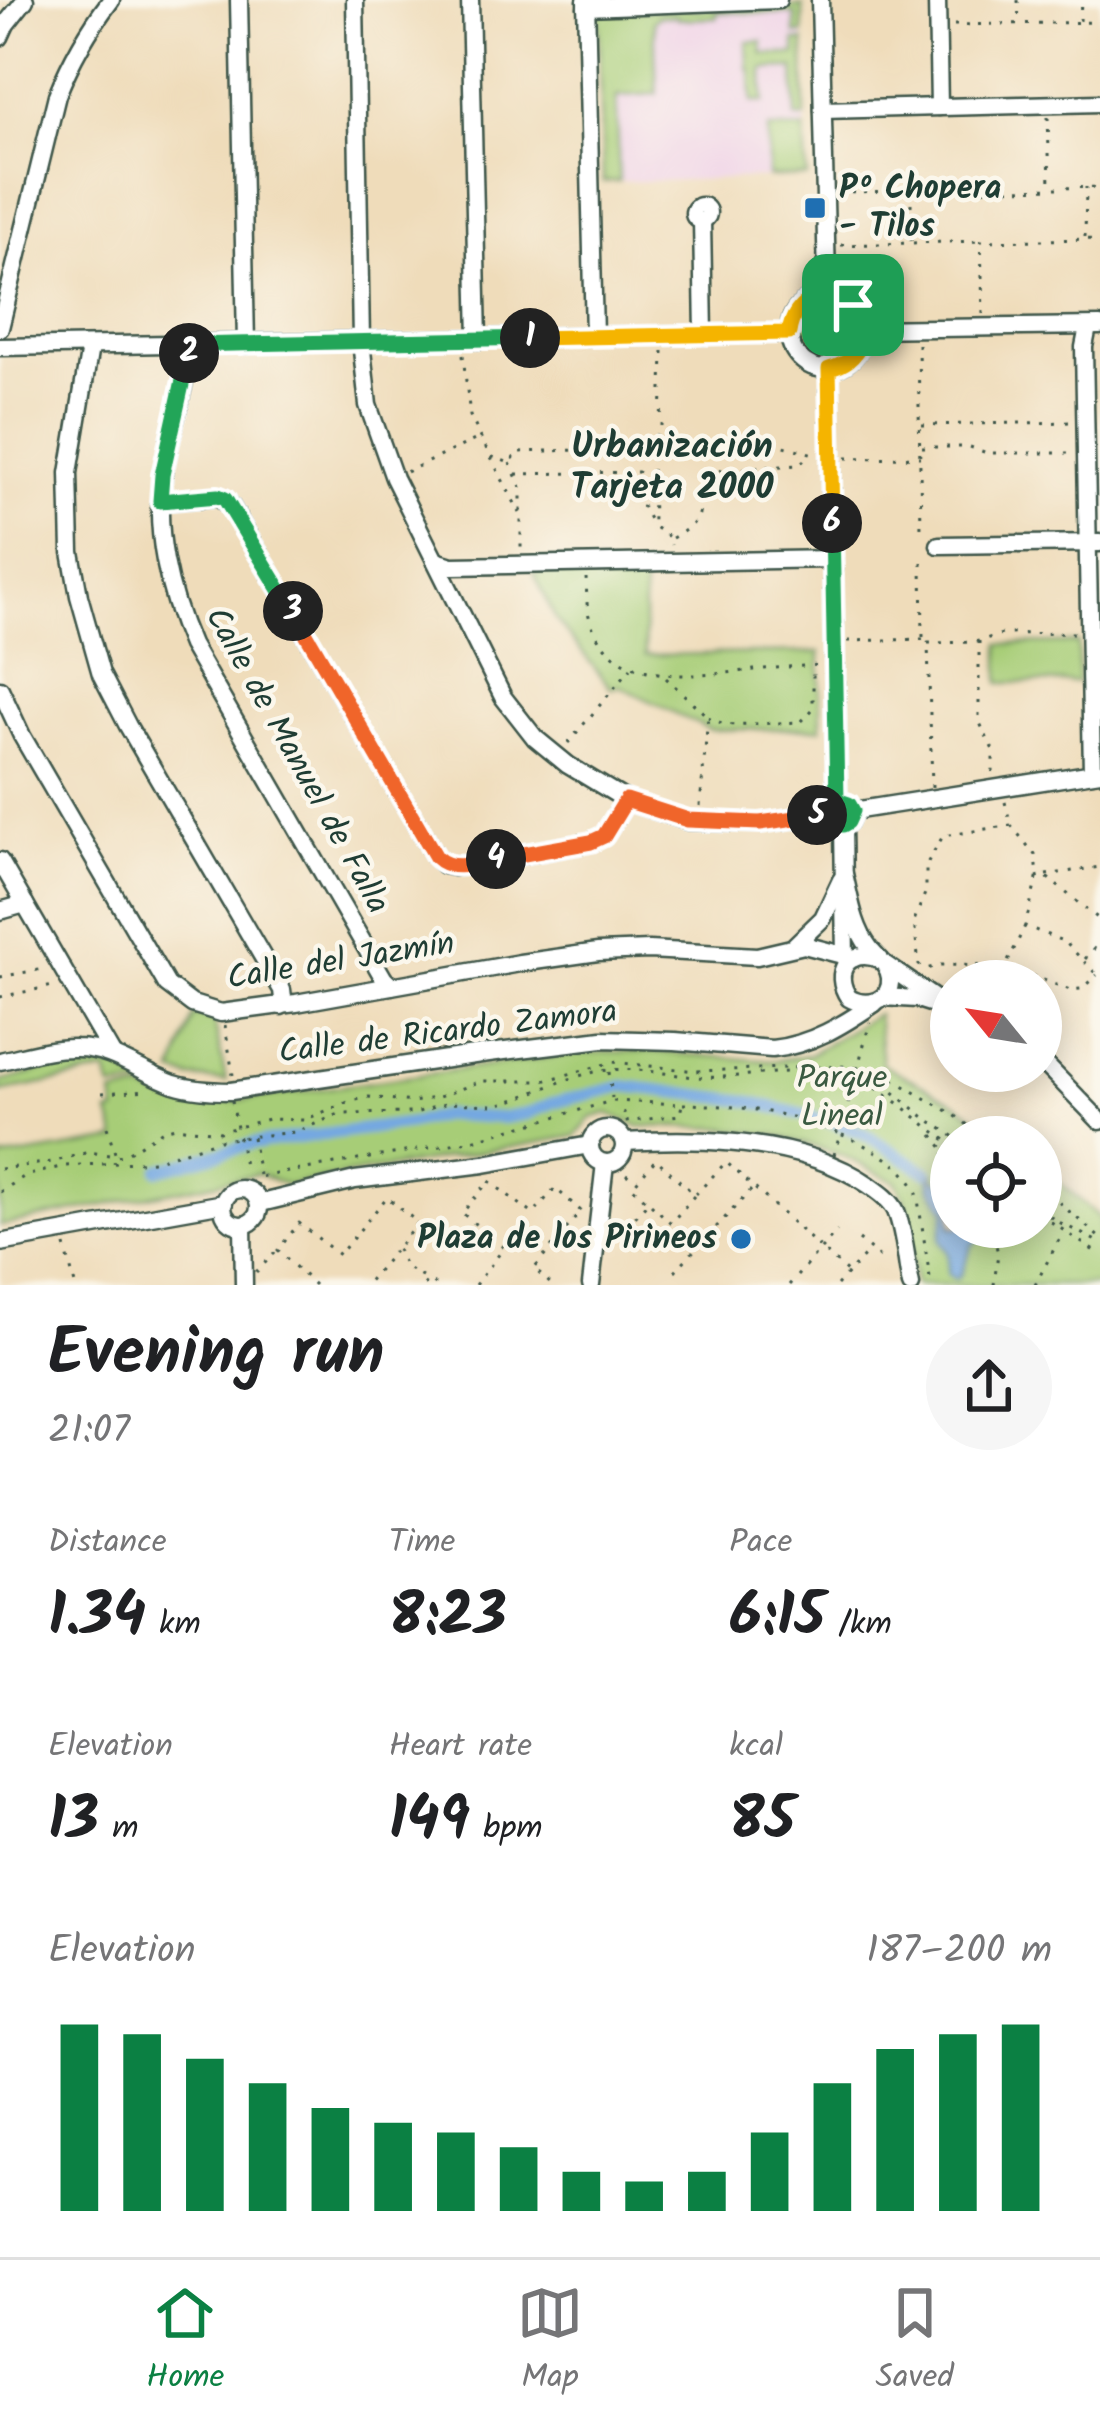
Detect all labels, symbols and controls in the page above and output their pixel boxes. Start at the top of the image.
place label: Pº Chopera - Tilos [839,163,1001,254]
marker: Pº Chopera - Tilos [802,195,828,221]
pin [802,254,904,356]
icon: arrive [820,272,886,338]
pin: 1 [500,308,560,368]
text: 1 [525,311,535,364]
pin: 2 [159,323,219,383]
text: 2 [179,326,199,379]
district label: Urbanización Tarjeta 2000 [571,419,774,517]
pin: 6 [802,493,862,553]
text: 6 [823,496,841,549]
pin: 3 [263,581,323,641]
text: 3 [284,584,302,637]
street label: Calle de Manuel de Falla [189,598,403,924]
pin: 5 [787,785,847,845]
text: 5 [809,788,825,841]
pin: 4 [466,829,526,889]
text: 4 [487,832,505,885]
street label: Calle del Jazmín [224,918,458,1006]
north arrow [930,960,1062,1092]
map controls [930,960,1062,1248]
street label: Calle de Ricardo Zamora [276,986,620,1080]
park label: Parque Lineal [797,1053,887,1144]
button: locate [930,1116,1062,1248]
place label: Plaza de los Pirineos [417,1213,718,1266]
marker: Plaza de los Pirineos [728,1226,754,1252]
text: Evening run [48,1303,384,1408]
button: share [926,1324,1052,1450]
text: 21:07 [48,1401,130,1463]
text: Distance [48,1517,167,1570]
text: Time [389,1517,455,1570]
text: Pace [729,1517,792,1570]
text: 1.34 [48,1570,146,1666]
text: 8:23 [389,1570,507,1666]
text: 6:15 [729,1570,825,1666]
text: km [146,1599,201,1652]
text: /km [825,1599,892,1652]
text: Elevation [48,1721,173,1774]
text: Heart rate [389,1721,532,1774]
text: kcal [729,1721,783,1774]
text: 13 [48,1774,99,1870]
text: 149 [389,1774,470,1870]
text: 85 [729,1774,795,1870]
text: m [99,1803,138,1856]
text: bpm [470,1803,542,1856]
text: Elevation [48,1921,196,1983]
text: 187–200 m [866,1921,1052,1983]
tab: Home [146,2280,224,2405]
tab: Map [517,2280,583,2405]
tab: Saved [875,2280,954,2405]

